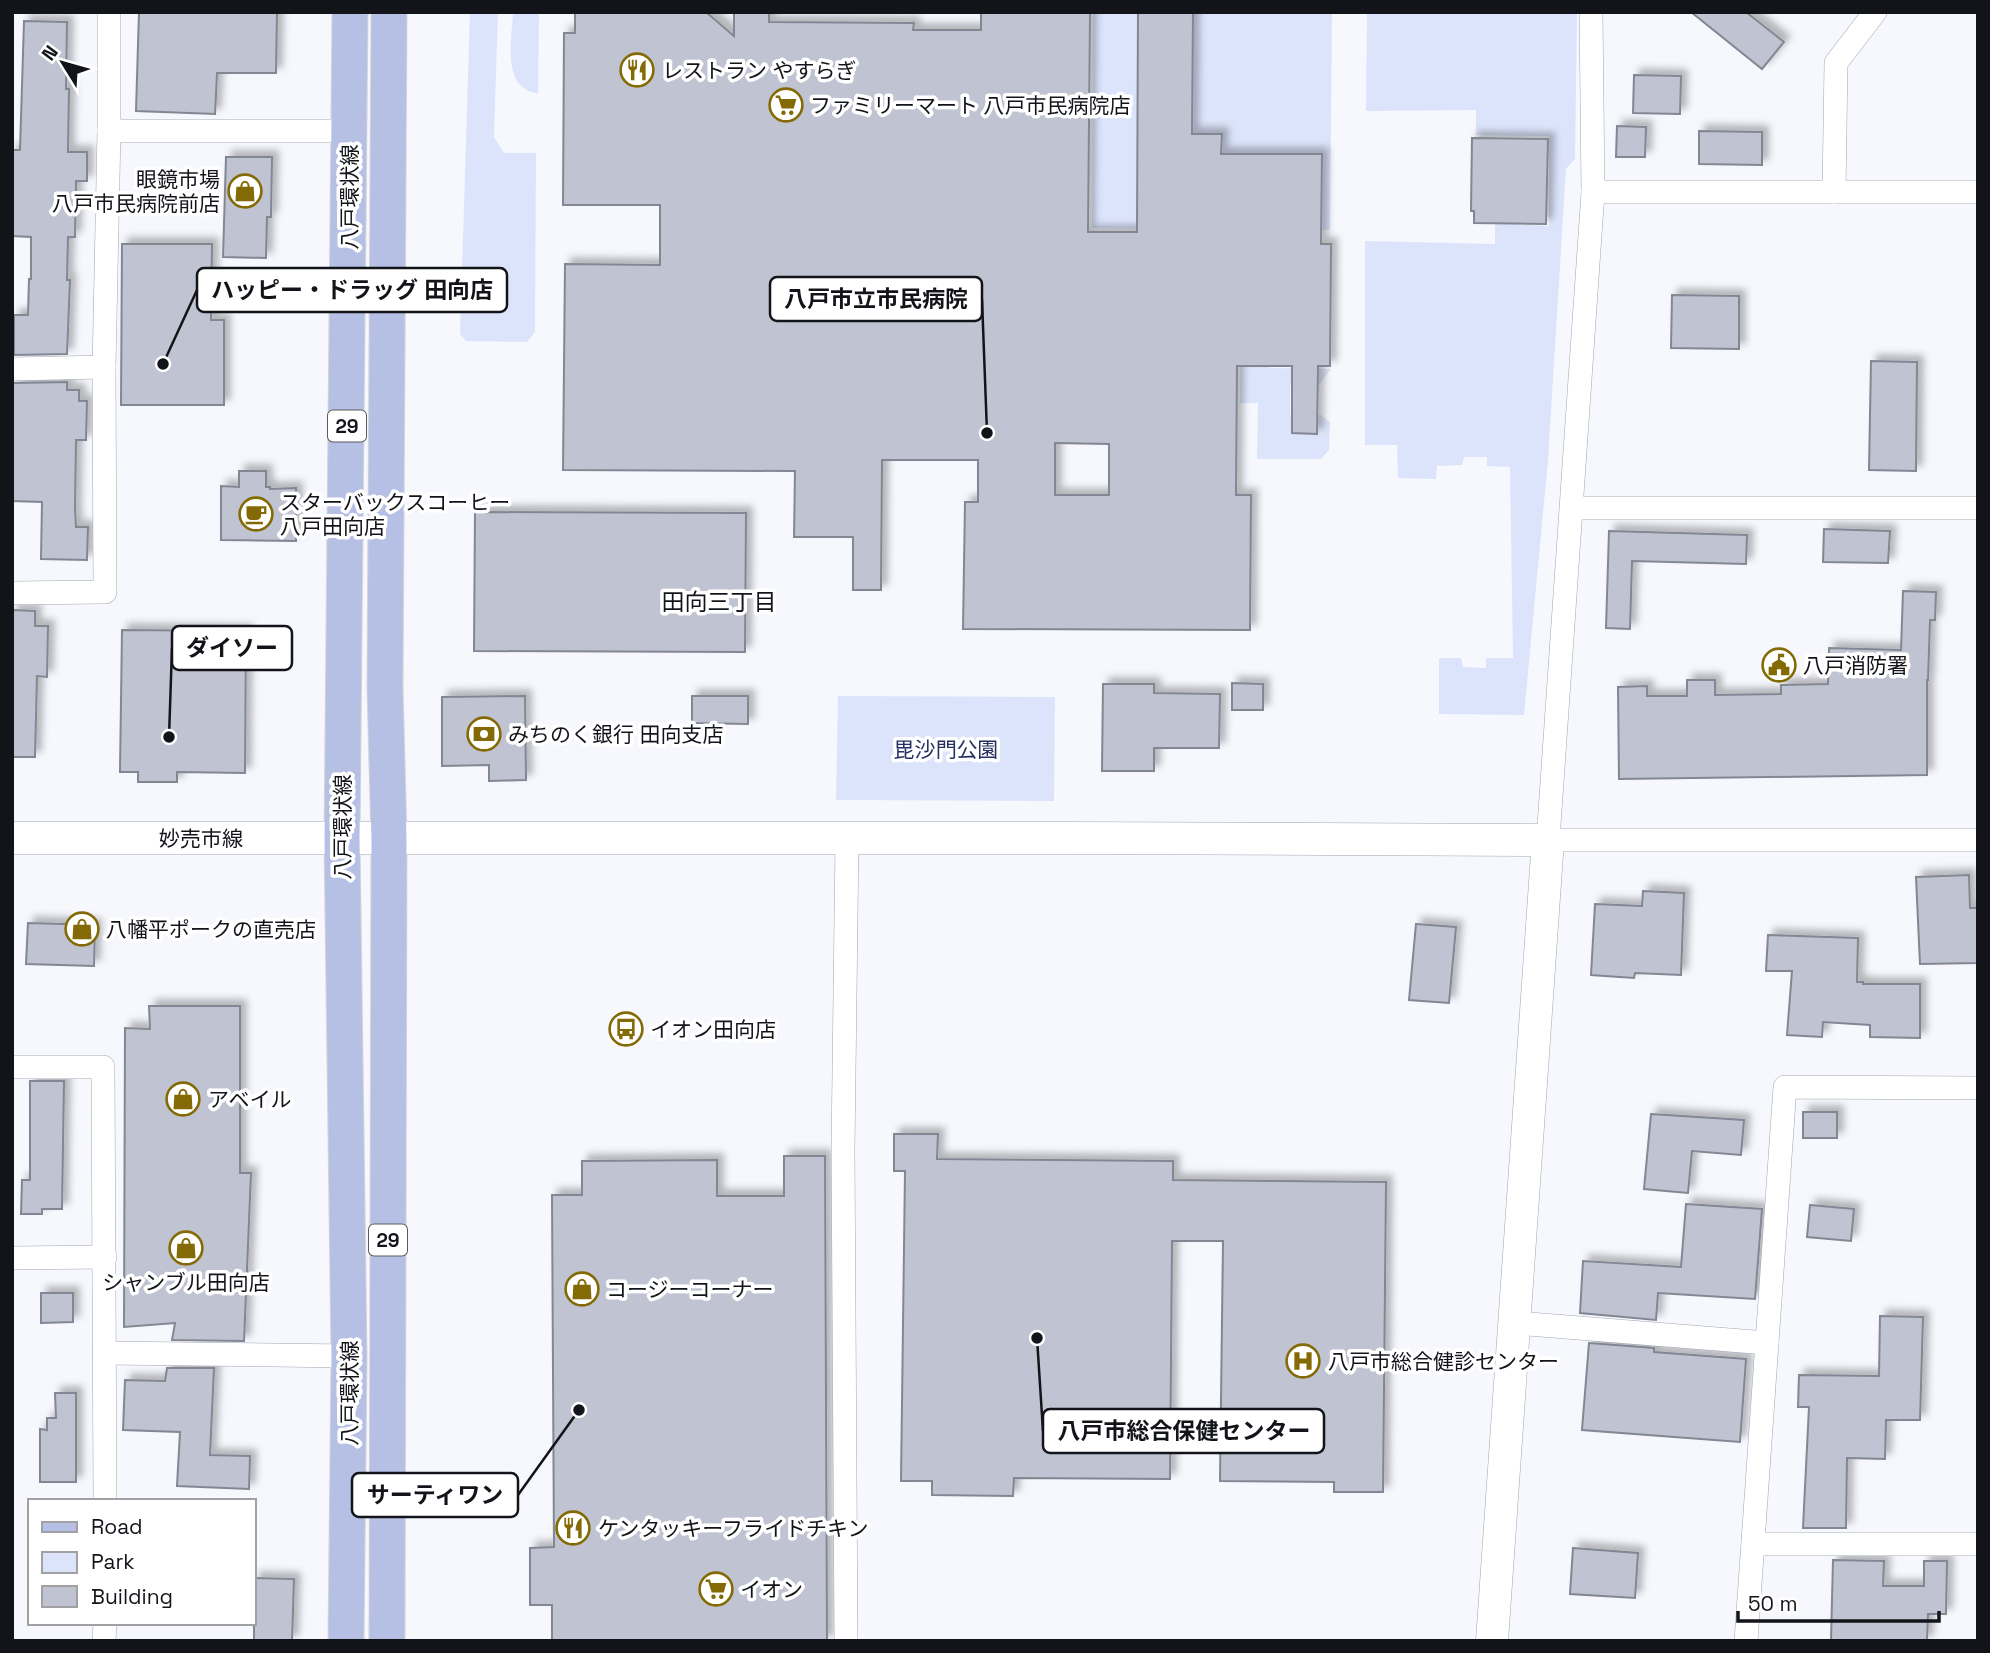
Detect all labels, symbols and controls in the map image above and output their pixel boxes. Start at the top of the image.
north arrow [28,28,98,98]
text: N [36,40,64,66]
restaurant icon: レストラン やすらぎ [618,51,656,89]
place label: レストラン やすらぎ [662,57,856,84]
supermarket icon: ファミリーマート 八戸市民病院店 [767,86,805,124]
place label: ファミリーマート 八戸市民病院店 [810,92,1130,119]
street label: 八戸環状線 [336,145,363,250]
place label: 眼鏡市場 八戸市民病院前店 [52,166,220,217]
shop icon: 眼鏡市場 八戸市民病院前店 [226,172,264,210]
callout: ハッピー・ドラッグ 田向店 [197,268,507,312]
text: ハッピー・ドラッグ 田向店 [211,275,493,305]
callout: 八戸市立市民病院 [770,277,982,321]
text: 八戸市立市民病院 [784,284,968,314]
road number: 29 [328,410,366,442]
place label: スターバックスコーヒー 八戸田向店 [280,489,510,540]
cafe icon: スターバックスコーヒー 八戸田向店 [237,495,275,533]
district label: 田向三丁目 [662,587,777,617]
callout: ダイソー [172,626,292,670]
text: ダイソー [186,633,278,663]
public building icon: 八戸消防署 [1760,646,1798,684]
place label: 八戸消防署 [1803,652,1908,679]
bank icon: みちのく銀行 田向支店 [465,715,503,753]
place label: みちのく銀行 田向支店 [508,721,723,748]
park label: 毘沙門公園 [894,736,999,763]
street label: 八戸環状線 [329,775,356,880]
street label: 妙売市線 [159,825,243,852]
shop icon: 八幡平ポークの直売店 [63,910,101,948]
place label: 八幡平ポークの直売店 [106,916,316,943]
bus stop icon: イオン田向店 [607,1010,645,1048]
place label: イオン田向店 [650,1016,776,1043]
shop icon: アベイル [164,1080,202,1118]
place label: アベイル [208,1086,292,1113]
road number: 29 [369,1224,407,1256]
shop icon: シャンブル田向店 [167,1229,205,1267]
place label: シャンブル田向店 [102,1269,270,1296]
shop icon: コージーコーナー [563,1270,601,1308]
place label: コージーコーナー [606,1276,774,1303]
street label: 八戸環状線 [336,1341,363,1446]
hospital icon: 八戸市総合健診センター [1284,1342,1322,1380]
place label: 八戸市総合健診センター [1328,1348,1559,1375]
callout: 八戸市総合保健センター [1043,1409,1324,1453]
text: 八戸市総合保健センター [1058,1416,1311,1446]
callout: サーティワン [352,1473,518,1517]
text: サーティワン [367,1480,503,1510]
legend [28,1499,256,1625]
restaurant icon: ケンタッキーフライドチキン [554,1509,592,1547]
text: Road [91,1513,143,1540]
place label: ケンタッキーフライドチキン [598,1515,868,1542]
text: Park [91,1548,135,1575]
supermarket icon: イオン [697,1570,735,1608]
place label: イオン [740,1576,803,1603]
scale bar [1738,1580,1939,1624]
text: Building [91,1583,173,1610]
text: 50 m [1748,1590,1798,1617]

